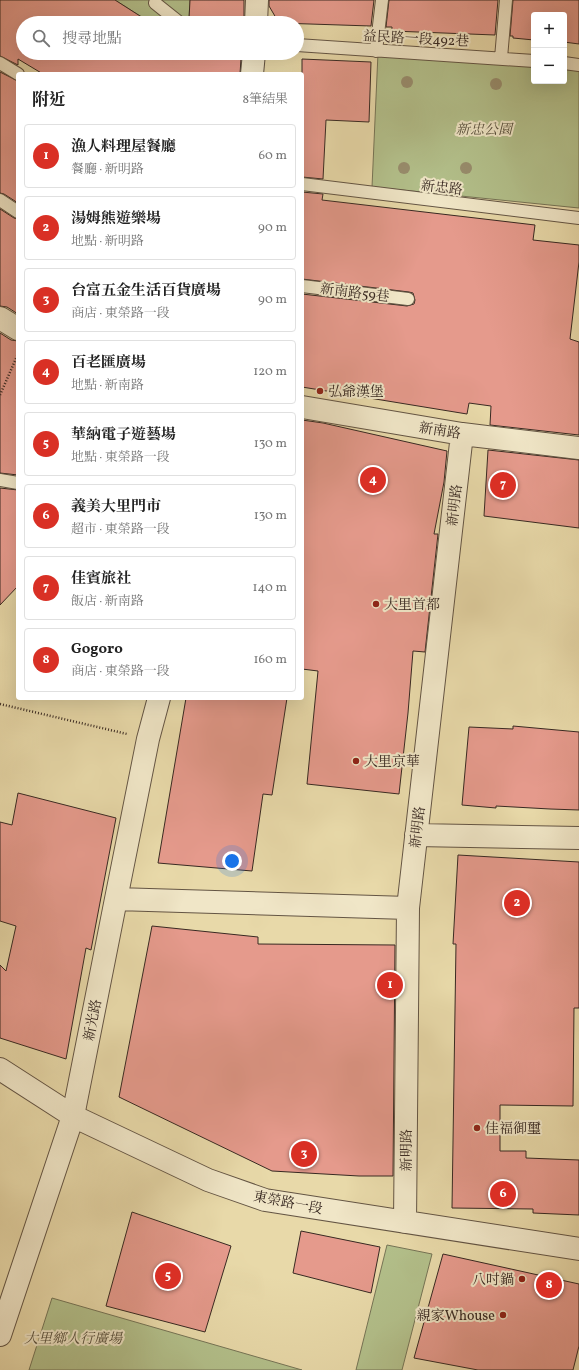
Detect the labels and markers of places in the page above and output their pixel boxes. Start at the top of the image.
place label: 弘爺漢堡 [328,383,384,402]
marker: 弘爺漢堡 [315,386,325,396]
pin: 4 [360,465,386,495]
pin: 7 [490,470,516,500]
place label: 大里首都 [384,596,440,615]
marker: 大里首都 [371,599,381,609]
place label: 大里京華 [364,753,420,772]
marker: 大里京華 [351,756,361,766]
pin: 2 [504,888,530,918]
pin: 1 [377,970,403,1000]
place label: 佳福御璽 [485,1120,541,1139]
marker: 佳福御璽 [472,1123,482,1133]
pin: 3 [291,1139,317,1169]
pin: 6 [490,1179,516,1209]
pin: 5 [155,1261,181,1291]
pin: 8 [536,1270,562,1300]
place label: 八吋鍋 [472,1271,514,1290]
marker: 八吋鍋 [517,1274,527,1284]
place label: 親家Whouse [417,1307,495,1326]
marker: 親家Whouse [498,1310,508,1320]

